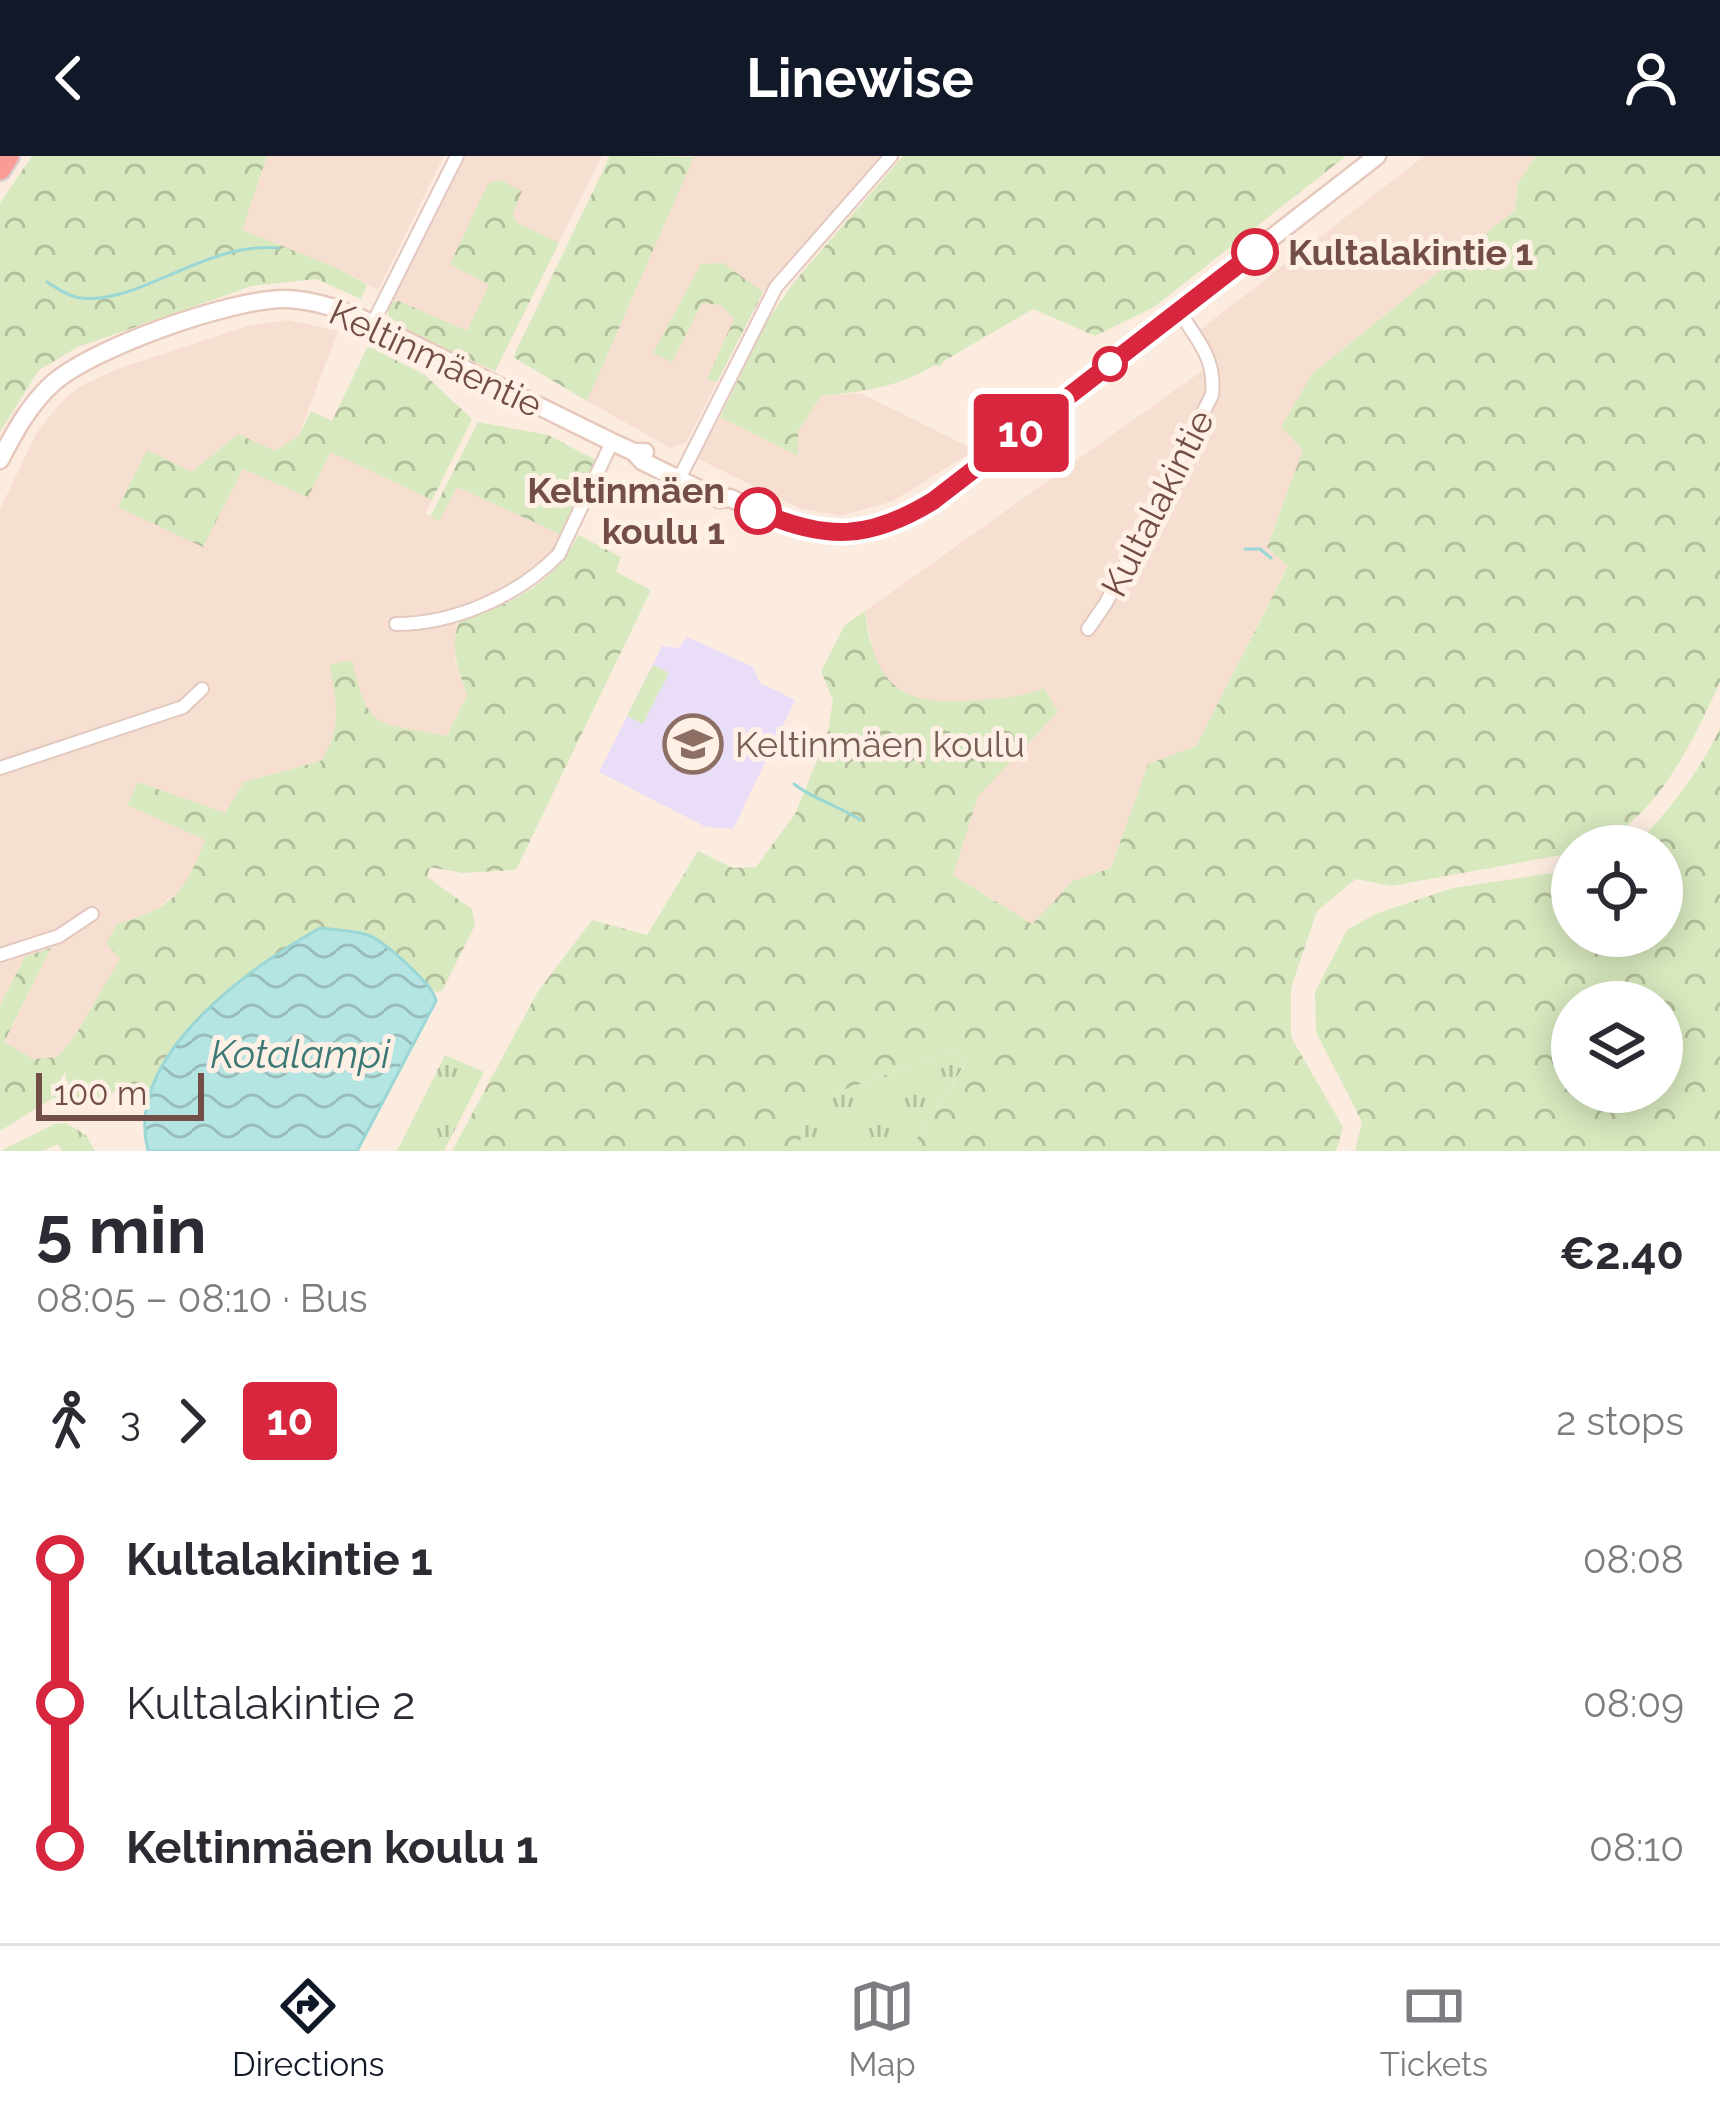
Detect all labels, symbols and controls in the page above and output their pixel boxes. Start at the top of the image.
icon: back [36,45,102,111]
icon: person [1618,45,1684,111]
text: Linewise [746,46,974,110]
marker: Kultalakintie 1 [1233,230,1277,274]
place label: Kultalakintie 1 [1288,231,1533,273]
street label: Keltinmäentie [323,290,549,426]
unlabelled marker [1094,348,1126,380]
line badge: 10 [967,394,1075,472]
street label: Kultalakintie [1092,403,1222,603]
text: 10 [998,408,1044,457]
place label: Keltinmäen koulu 1 [527,469,725,552]
marker: Keltinmäen koulu 1 [736,489,780,533]
school or university icon: Keltinmäen koulu [662,713,724,775]
place label: Keltinmäen koulu [735,723,1025,765]
map controls [1551,825,1683,1113]
button: locate [1551,825,1683,957]
button: layers [1551,981,1683,1113]
water label: Kotalampi [210,1031,391,1077]
scale bar [36,1067,204,1120]
text: 100 m [54,1074,147,1113]
text: 5 min [36,1191,207,1268]
text: €2.40 [1559,1227,1684,1280]
text: 08:05 – 08:10 · Bus [36,1275,368,1321]
icon: walk [36,1388,102,1454]
icon: forward [159,1388,225,1454]
text: 10 [267,1396,313,1445]
text: 3 [120,1398,141,1444]
text: 2 stops [1556,1398,1684,1444]
text: Kultalakintie 1 [126,1533,433,1586]
text: 08:08 [1583,1536,1684,1582]
text: Kultalakintie 2 [126,1677,415,1730]
text: 08:09 [1583,1680,1684,1726]
text: Keltinmäen koulu 1 [126,1821,538,1874]
text: 08:10 [1589,1824,1684,1870]
tab: Directions [232,1973,384,2084]
tab: Map [849,1973,916,2084]
tab: Tickets [1380,1973,1488,2084]

